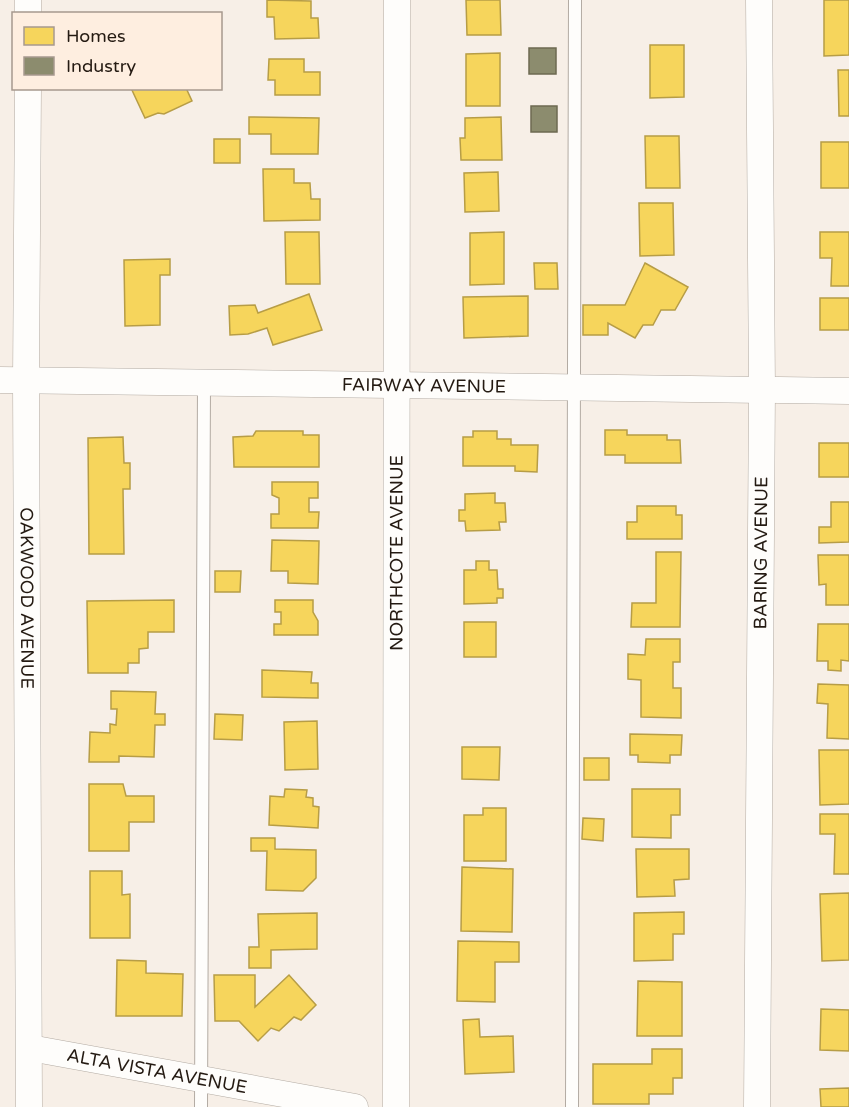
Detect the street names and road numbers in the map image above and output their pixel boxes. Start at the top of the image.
street label: FAIRWAY AVENUE [342,373,506,398]
street label: NORTHCOTE AVENUE [385,455,408,651]
street label: BARING AVENUE [749,476,772,630]
street label: OAKWOOD AVENUE [16,507,38,689]
street label: ALTA VISTA AVENUE [65,1044,249,1098]

